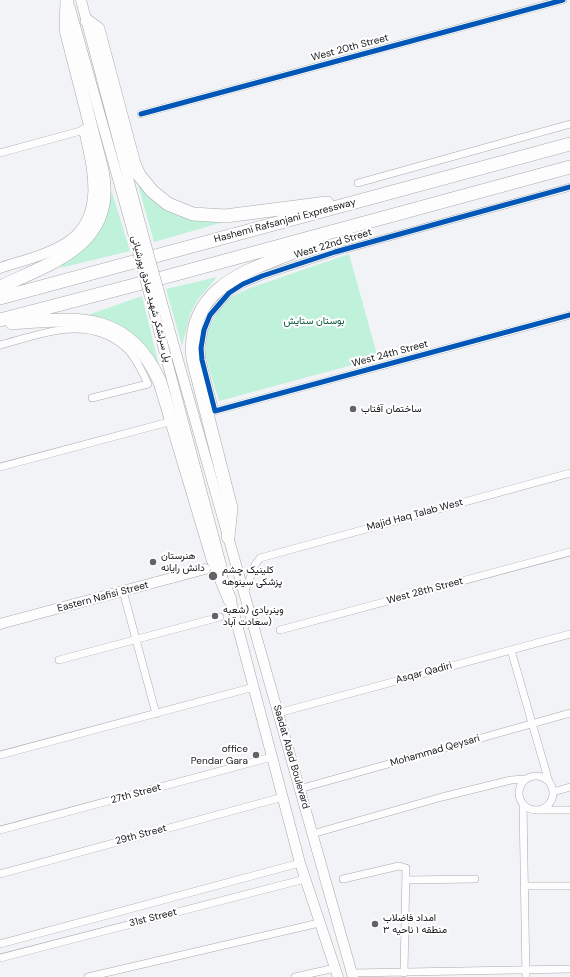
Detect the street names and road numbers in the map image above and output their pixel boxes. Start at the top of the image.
street label: West 20th Street [310,32,390,64]
street label: Hashemi Rafsanjani Expressway [213,196,357,246]
street label: West 22nd Street [293,226,373,262]
street label: پل سرلشکر شهید صادق پورشیانی [128,234,174,364]
street label: West 24th Street [351,338,429,370]
street label: Majid Haq Talab West [366,496,464,534]
street label: West 28th Street [386,575,464,607]
street label: Eastern Nafisi Street [56,579,150,615]
street label: Asqar Qadiri [395,660,453,686]
street label: Saadat Abad Boulevard [270,704,312,810]
street label: Mohammad Qeysari [389,732,481,770]
street label: 27th Street [110,782,162,806]
street label: 29th Street [114,822,168,848]
street label: 31st Street [128,906,178,930]

